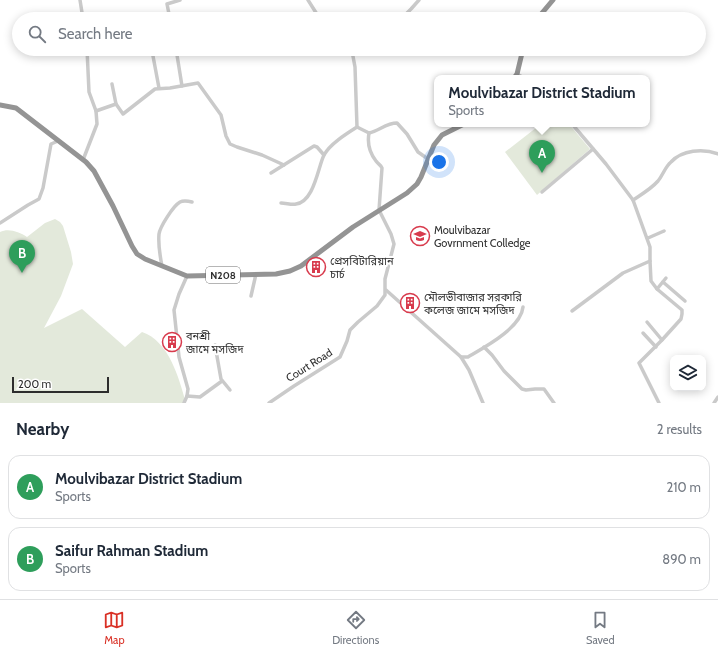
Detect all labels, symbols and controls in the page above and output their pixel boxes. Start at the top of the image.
search box [12,12,706,56]
icon: search [26,23,48,45]
text: Search here [58,25,133,43]
popup [434,75,650,127]
text: Moulvibazar District Stadium [448,84,636,102]
text: Sports [448,102,484,118]
pin: A [529,140,555,173]
your location [429,152,449,172]
place label: Moulvibazar Govrnment Colledge [434,223,531,250]
school or university icon: Moulvibazar Govrnment Colledge [409,225,431,247]
pin: B [9,240,35,273]
place label: প্রেসবিটারিয়ান চার্চ [329,254,394,281]
building icon: প্রেসবিটারিয়ান চার্চ [305,256,327,278]
road number: N208 [206,267,240,283]
place label: মৌলভীবাজার সরকারি কলেজ জামে মসজিদ [423,290,522,317]
building icon: মৌলভীবাজার সরকারি কলেজ জামে মসজিদ [399,292,421,314]
place label: বনশ্রী জামে মসজিদ [185,329,245,356]
building icon: বনশ্রী জামে মসজিদ [161,331,183,353]
street label: Court Road [283,345,335,385]
map controls [670,355,706,391]
button: layers [670,355,706,391]
scale bar [12,375,109,394]
text: 200 m [18,377,51,391]
text: Nearby [16,419,69,439]
text: 2 results [657,421,702,437]
text: Moulvibazar District Stadium [55,470,242,488]
text: A [26,479,34,495]
text: 210 m [667,479,701,495]
text: Sports [55,488,91,504]
text: Saifur Rahman Stadium [55,542,208,560]
text: B [26,551,34,567]
text: 890 m [662,551,701,567]
text: Sports [55,560,91,576]
tab: Map [103,609,125,647]
tab: Directions [332,609,379,647]
tab: Saved [586,609,615,647]

